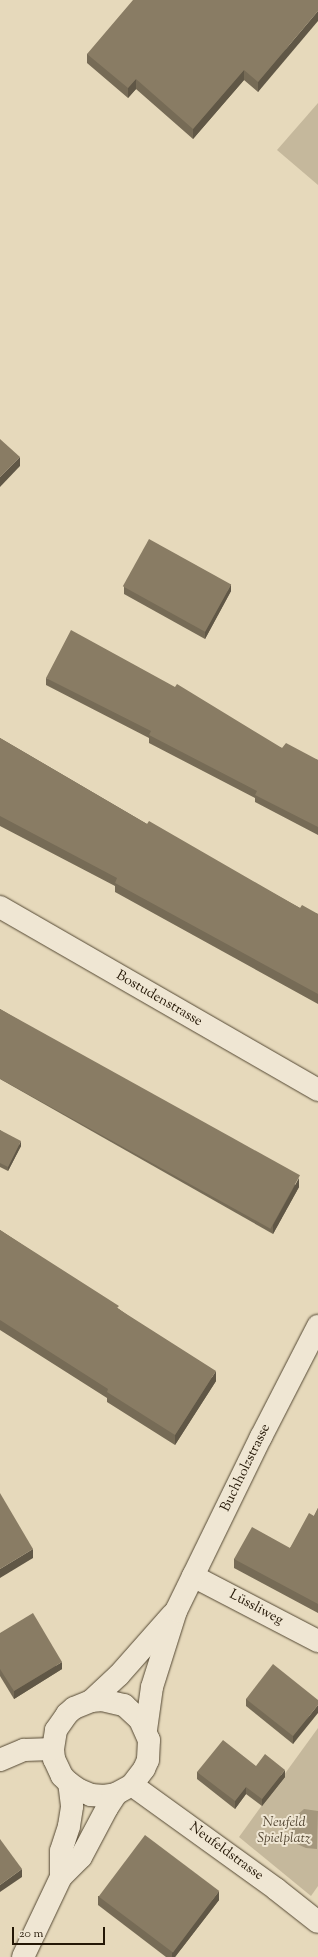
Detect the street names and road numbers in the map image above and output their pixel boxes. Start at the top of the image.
street label: Bostudenstrasse [113,967,205,1031]
street label: Buchholzstrasse [217,1421,275,1515]
street label: Lüssliweg [226,1587,286,1629]
street label: Neufeldstrasse [186,1819,266,1885]

